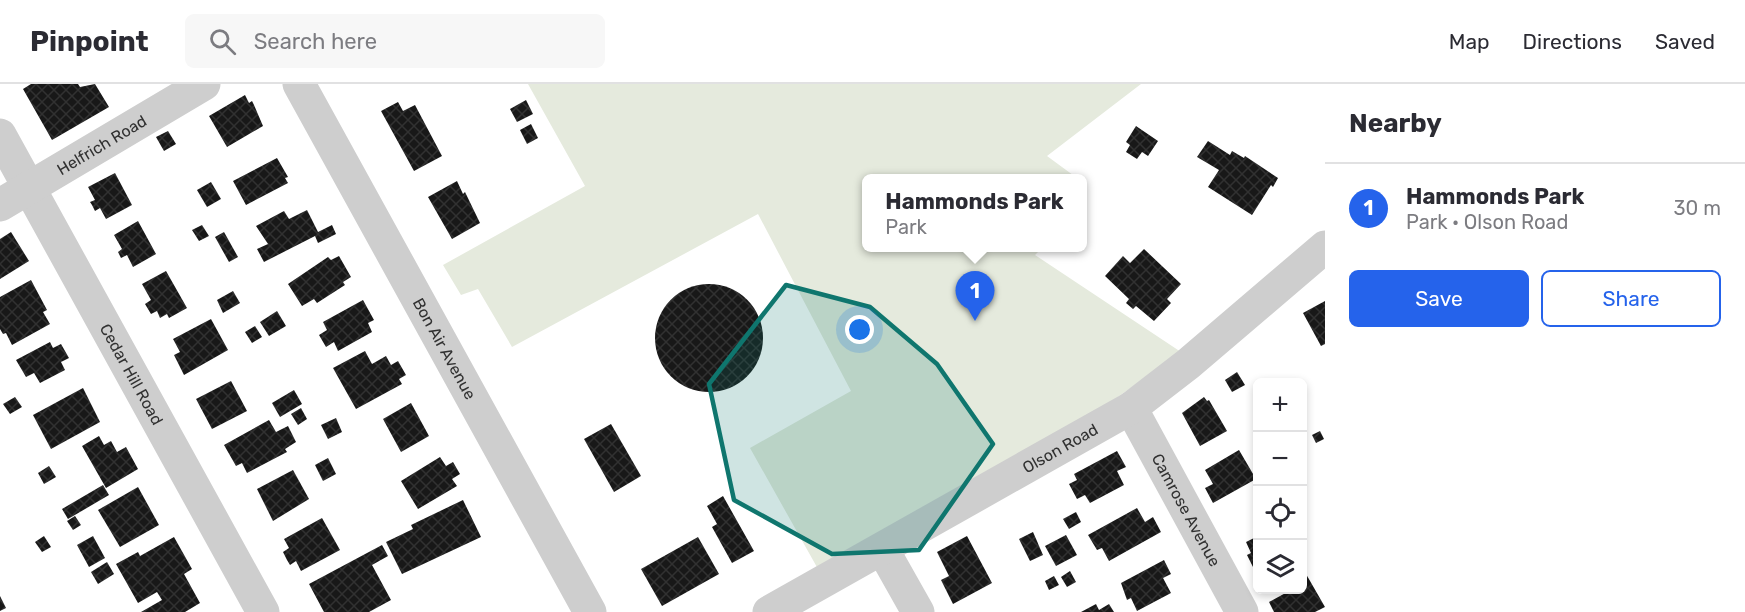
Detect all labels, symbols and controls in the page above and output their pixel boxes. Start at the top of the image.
search box [185,14,605,68]
text: Pinpoint [30,25,149,58]
icon: search [206,25,239,58]
text: Search here [254,28,377,55]
text: Map [1449,29,1490,54]
text: Directions [1523,29,1622,54]
text: Saved [1655,29,1715,54]
text: Nearby [1349,108,1442,139]
street label: Helfrich Road [53,111,150,179]
popup [862,174,1087,252]
text: Hammonds Park [1406,183,1584,210]
text: Hammonds Park [885,188,1064,215]
text: 1 [1364,196,1373,220]
text: 30 m [1674,196,1721,220]
text: Park · Olson Road [1406,210,1568,234]
text: Park [885,215,927,239]
button: Save [1349,270,1529,327]
button: Share [1541,270,1721,327]
pin: 1 [956,272,994,321]
street label: Bon Air Avenue [409,294,480,403]
your location [845,315,874,344]
street label: Cedar Hill Road [96,320,167,428]
map controls [1253,378,1307,594]
button: + [1253,378,1307,432]
street label: Olson Road [1019,419,1101,477]
button: − [1253,432,1307,486]
street label: Camrose Avenue [1148,450,1225,570]
button: locate [1253,486,1307,540]
button: layers [1253,540,1307,594]

